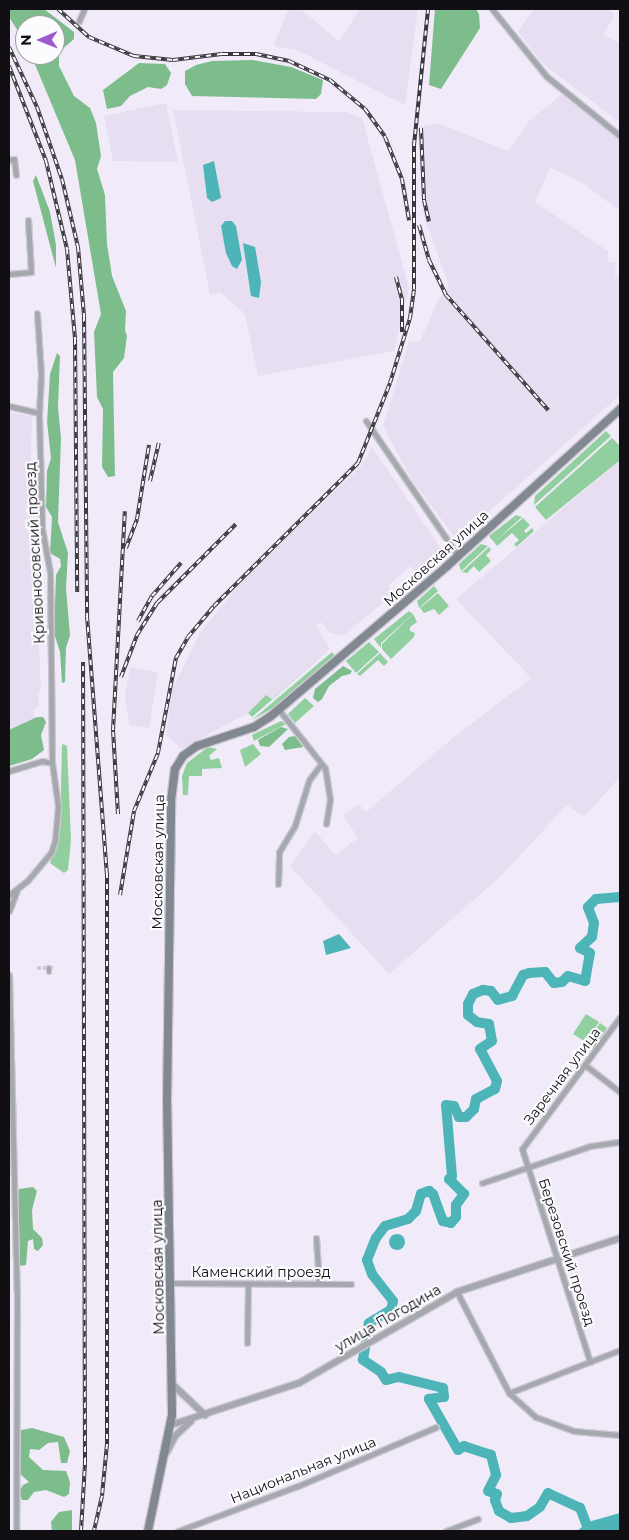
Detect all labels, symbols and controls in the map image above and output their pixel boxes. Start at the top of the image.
north arrow [15,15,65,65]
text: N [17,34,35,46]
street label: Кривоносовский проезд [22,462,48,644]
street label: Московская улица [380,506,492,610]
street label: Московская улица [148,794,168,930]
street label: Заречная улица [520,1024,604,1128]
street label: Березовский проезд [535,1176,599,1328]
street label: Московская улица [148,1199,168,1335]
street label: Каменский проезд [191,1264,331,1280]
street label: улица Погодина [332,1281,444,1355]
street label: Национальная улица [228,1433,378,1507]

